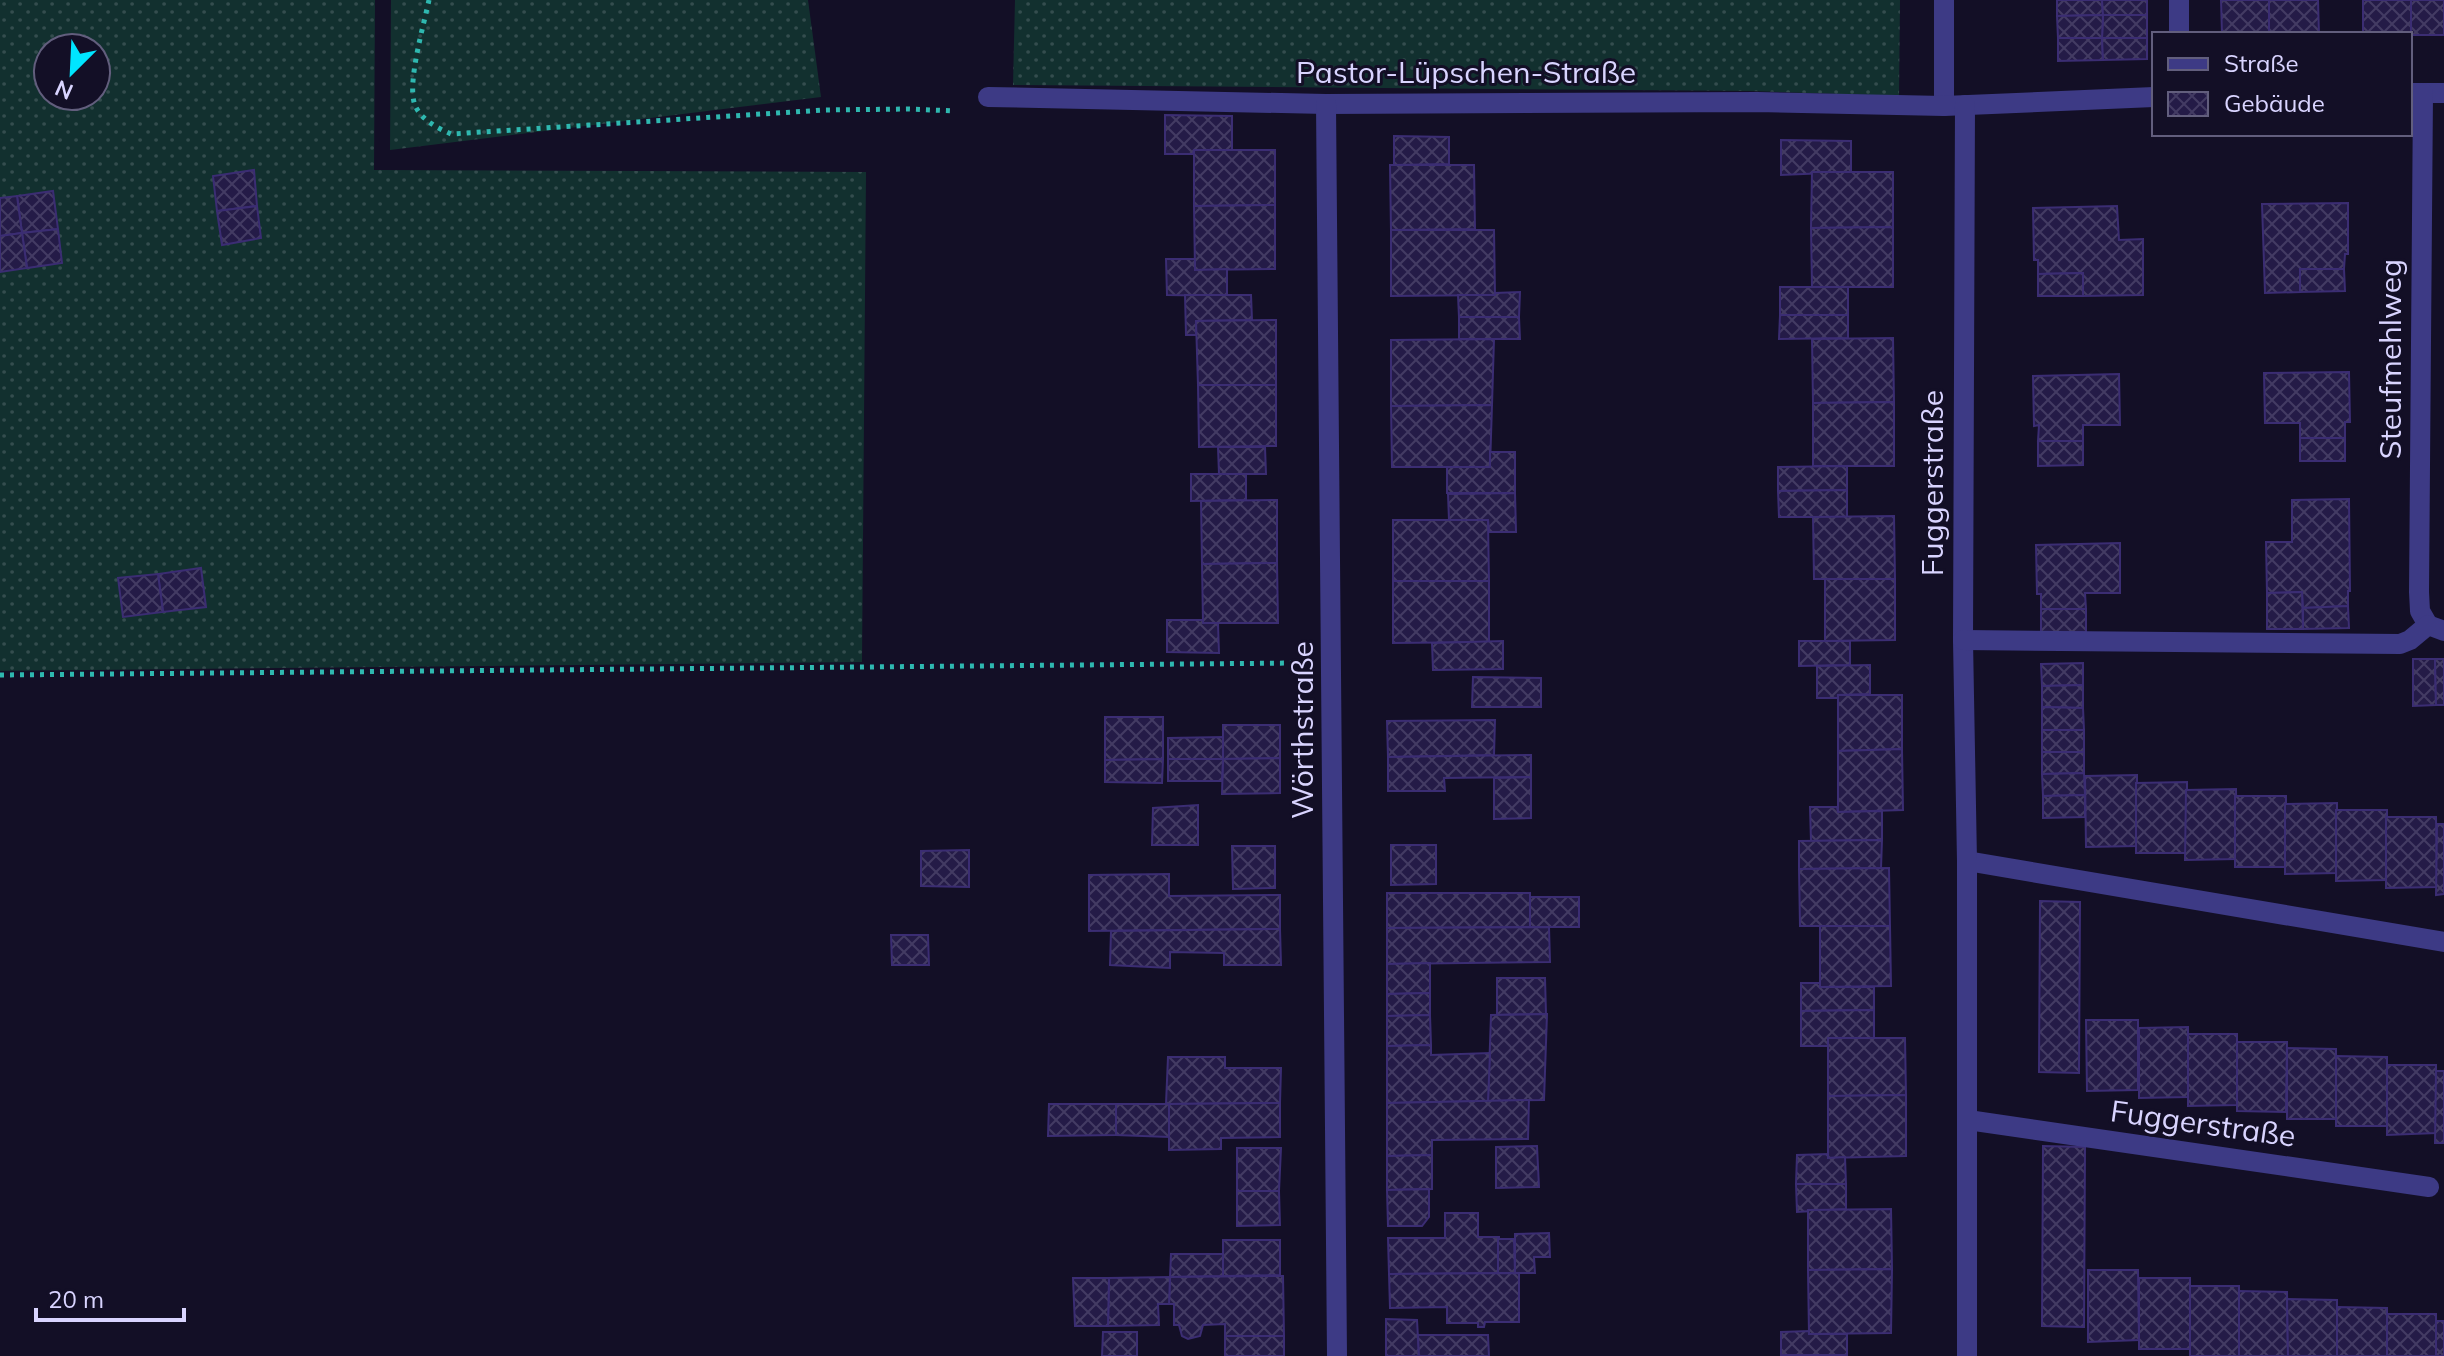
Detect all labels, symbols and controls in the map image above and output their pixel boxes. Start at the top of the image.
north arrow [32,32,112,112]
legend [2152,32,2412,136]
text: Straße [2224,48,2299,78]
street label: Pastor-Lüpschen-Straße [1296,53,1636,91]
text: N [51,74,77,106]
text: Gebäude [2224,88,2325,118]
street label: Steufmehlweg [2371,259,2409,459]
street label: Fuggerstraße [1913,390,1951,576]
street label: Wörthstraße [1283,641,1321,819]
street label: Fuggerstraße [2108,1091,2298,1155]
scale bar [36,1272,184,1322]
text: 20 m [48,1284,104,1314]

